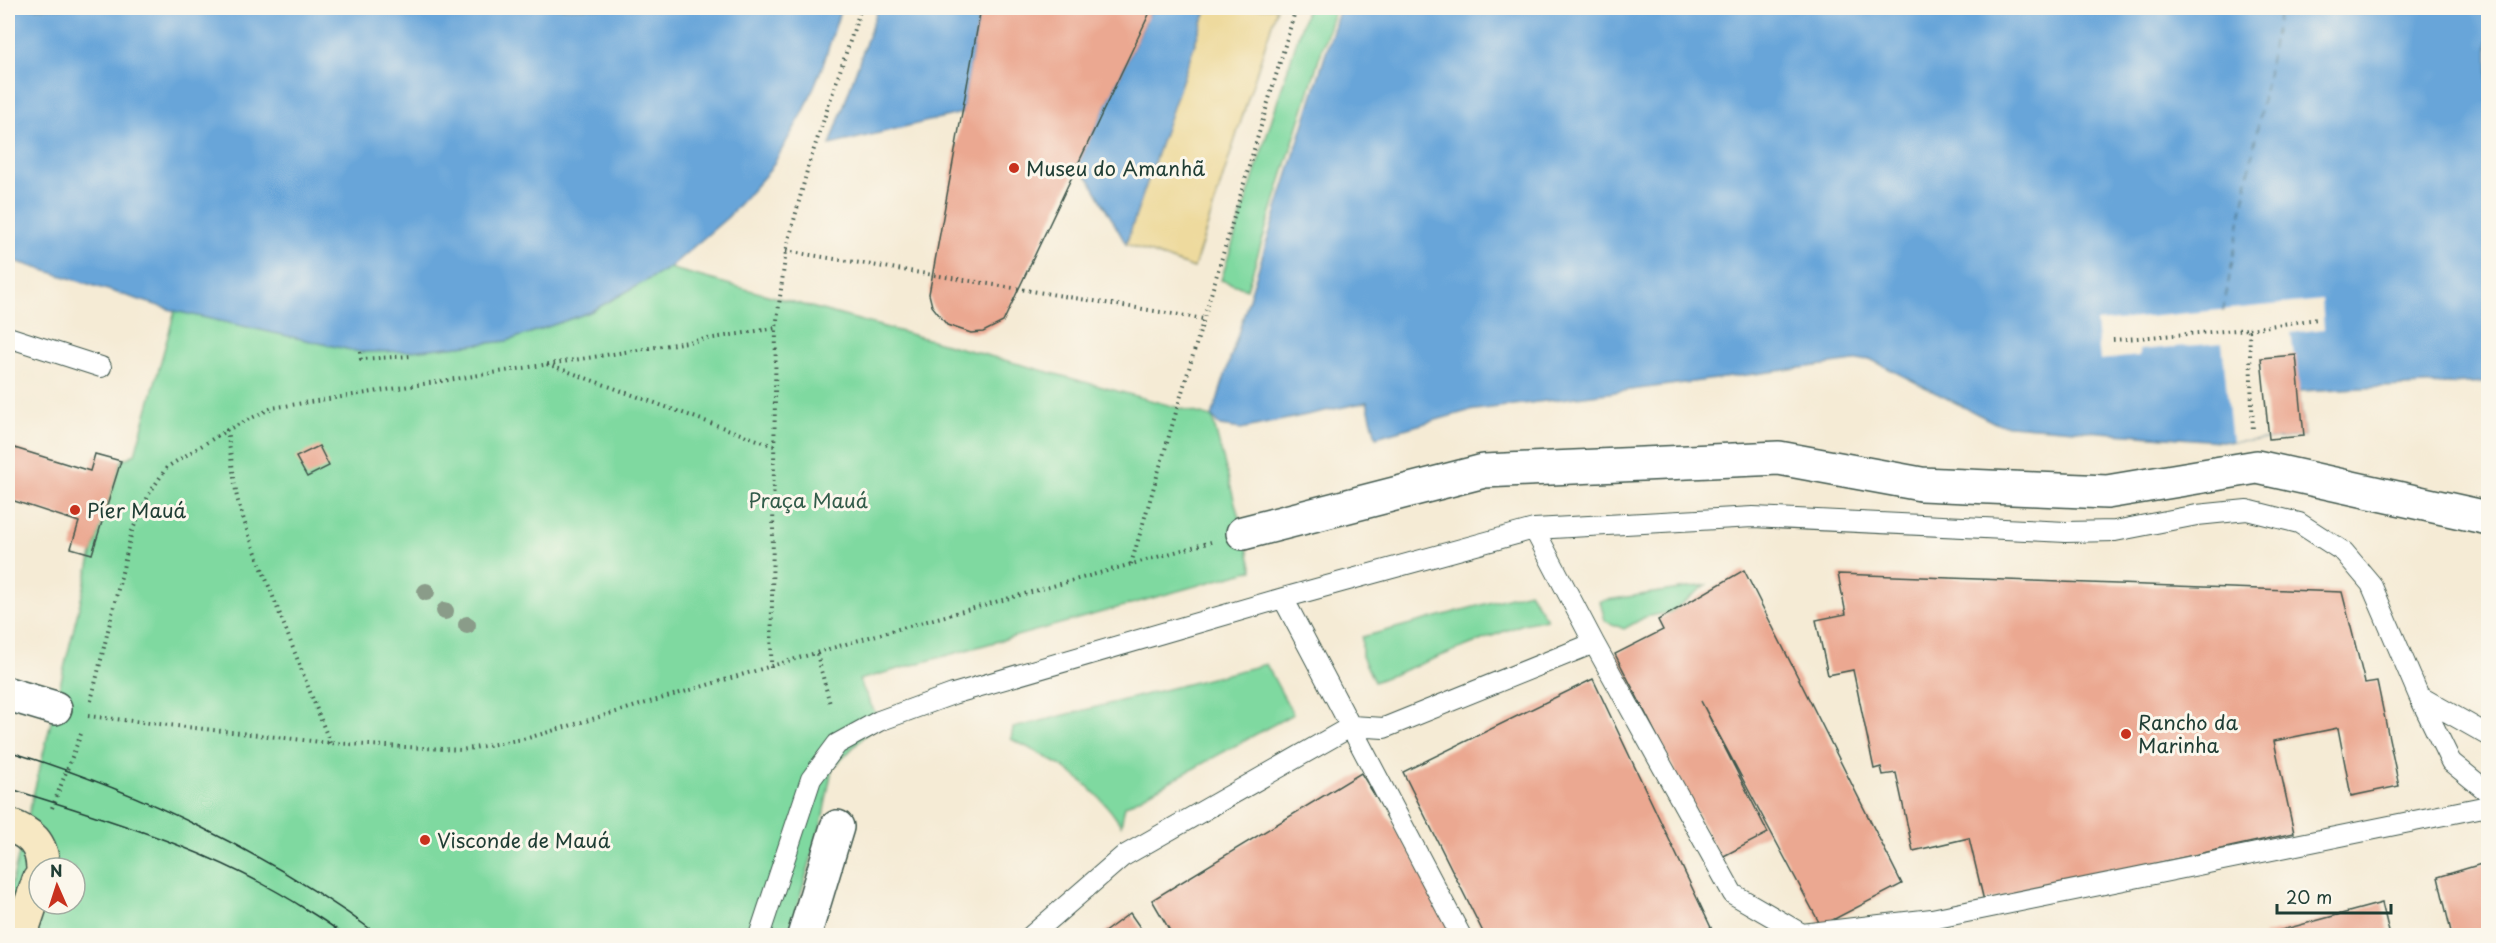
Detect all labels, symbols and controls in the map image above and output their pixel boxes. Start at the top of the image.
place label: Museu do Amanhã [1026,153,1205,183]
marker: Museu do Amanhã [1007,161,1021,175]
park label: Praça Mauá [748,485,868,515]
place label: Píer Mauá [87,495,187,525]
marker: Píer Mauá [68,503,82,517]
place label: Rancho da Marinha [2138,707,2238,760]
marker: Rancho da Marinha [2119,727,2133,741]
place label: Visconde de Mauá [437,825,611,855]
marker: Visconde de Mauá [418,833,432,847]
north arrow [27,856,87,916]
text: N [49,858,63,882]
scale bar [2277,877,2391,915]
text: 20 m [2286,883,2332,910]

